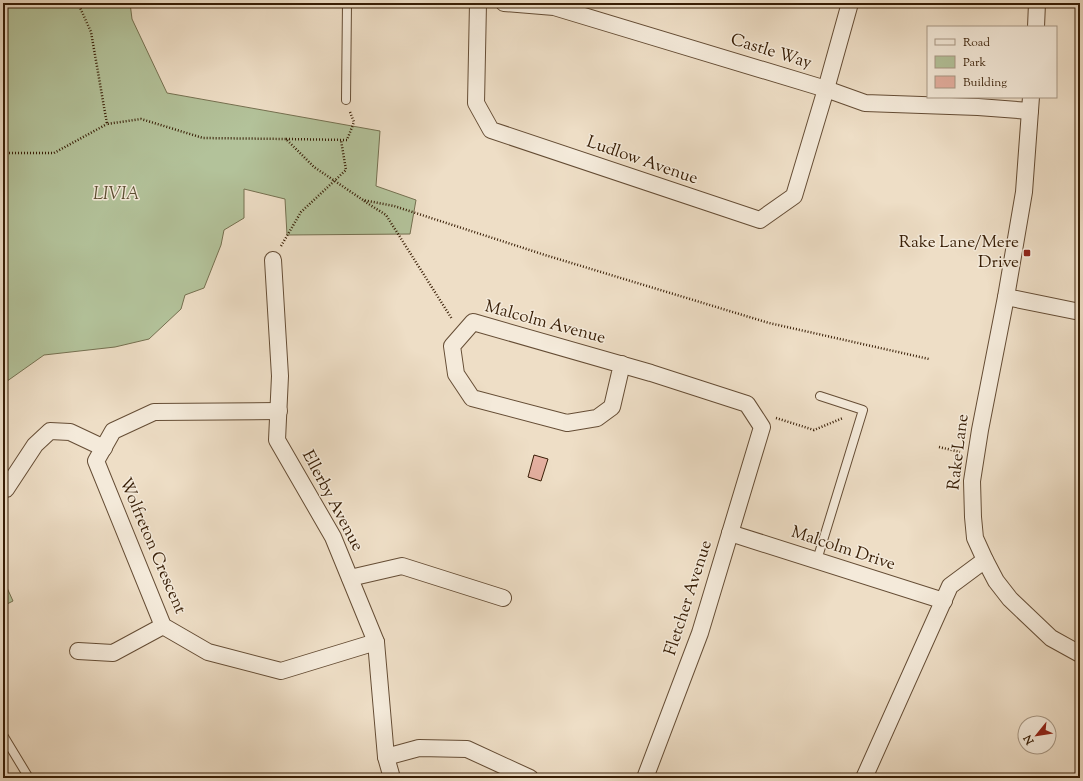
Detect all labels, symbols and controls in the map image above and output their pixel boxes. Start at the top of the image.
legend [927,26,1057,98]
street label: Castle Way [727,28,815,76]
text: Road [963,34,990,52]
text: Park [963,54,986,72]
text: Building [963,74,1007,92]
street label: Ludlow Avenue [583,131,701,191]
park label: LIVIA [93,183,139,207]
place label: Rake Lane/Mere Drive [899,231,1019,275]
marker: Rake Lane/Mere Drive [1022,248,1032,258]
street label: Malcolm Avenue [482,295,608,351]
street label: Rake Lane [942,413,976,491]
street label: Ellerby Avenue [295,446,369,556]
street label: Wolfreton Crescent [112,474,192,618]
street label: Malcolm Drive [788,521,898,577]
street label: Fletcher Avenue [659,537,719,659]
north arrow [1017,715,1057,755]
text: N [1020,732,1039,748]

